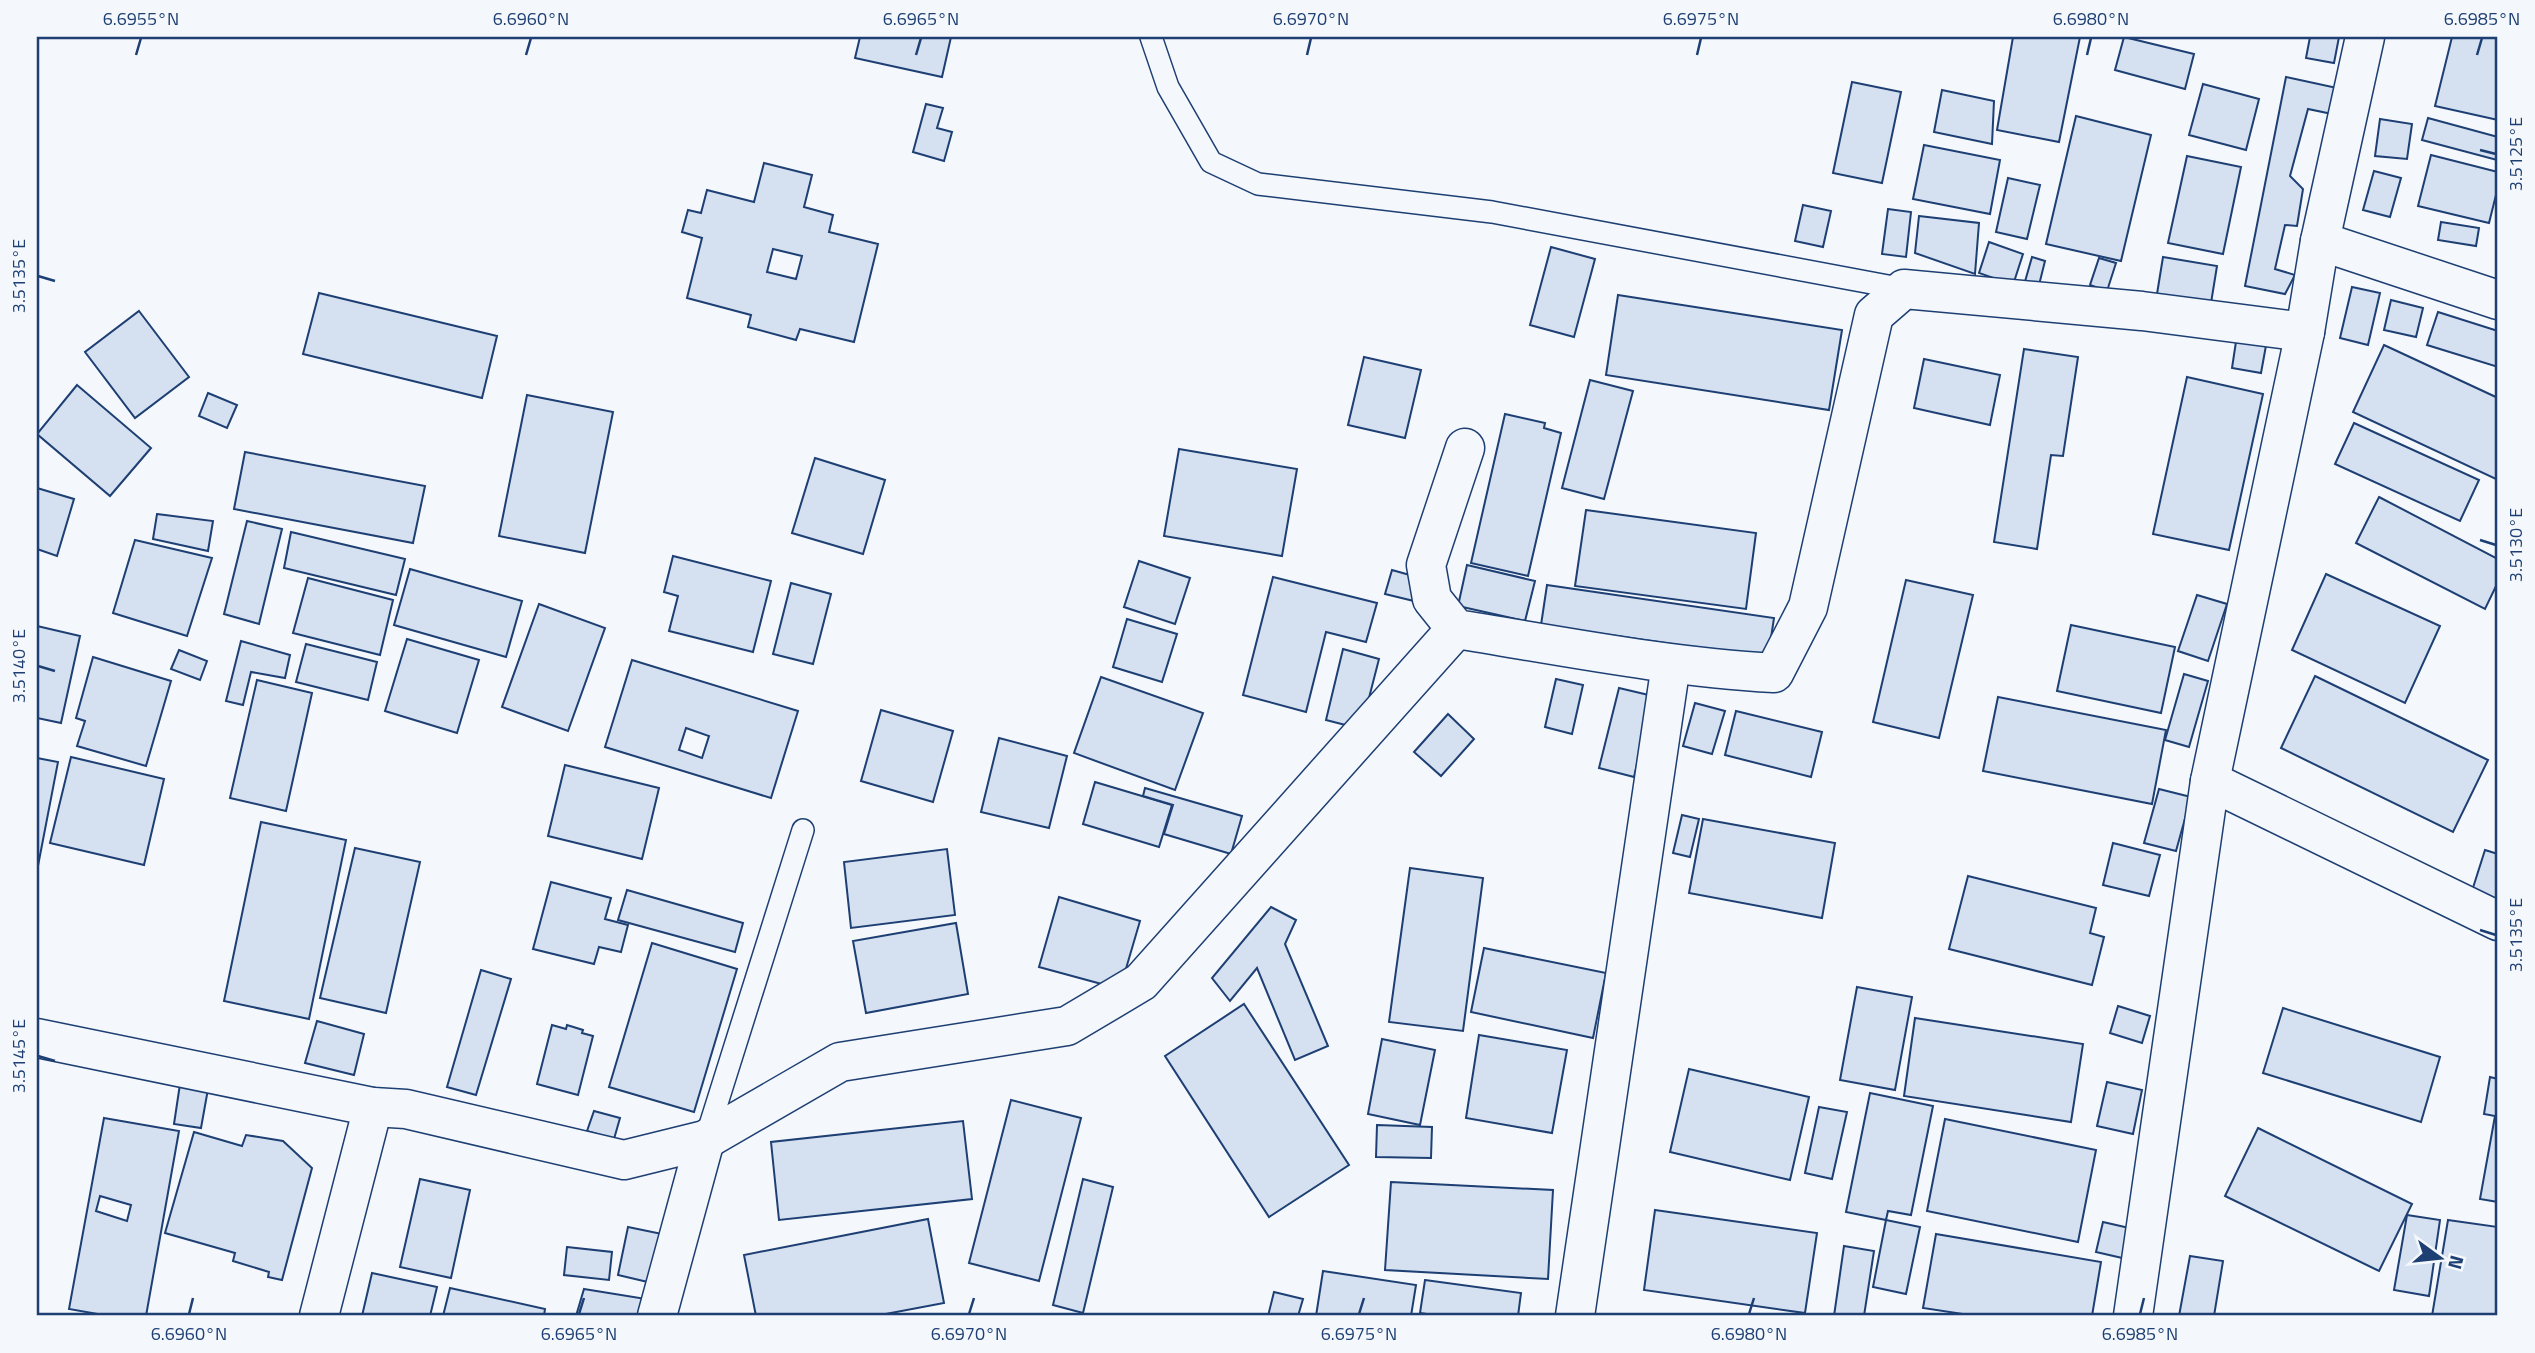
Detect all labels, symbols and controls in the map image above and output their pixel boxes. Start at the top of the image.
text: 6.6955°N [103,5,179,32]
text: 6.6960°N [493,5,569,32]
text: 6.6965°N [883,5,959,32]
text: 6.6970°N [1273,5,1349,32]
text: 6.6975°N [1663,5,1739,32]
text: 6.6980°N [2053,5,2129,32]
text: 6.6985°N [2444,5,2520,32]
text: 3.5125°E [2502,117,2529,191]
text: 3.5135°E [5,239,32,313]
text: 3.5130°E [2502,508,2529,582]
text: 3.5140°E [5,629,32,703]
text: 3.5135°E [2502,898,2529,972]
text: 3.5145°E [5,1019,32,1093]
north arrow [2406,1224,2476,1294]
text: N [2441,1252,2473,1273]
text: 6.6960°N [151,1320,227,1347]
text: 6.6965°N [541,1320,617,1347]
text: 6.6970°N [931,1320,1007,1347]
text: 6.6975°N [1321,1320,1397,1347]
text: 6.6980°N [1711,1320,1787,1347]
text: 6.6985°N [2102,1320,2178,1347]

